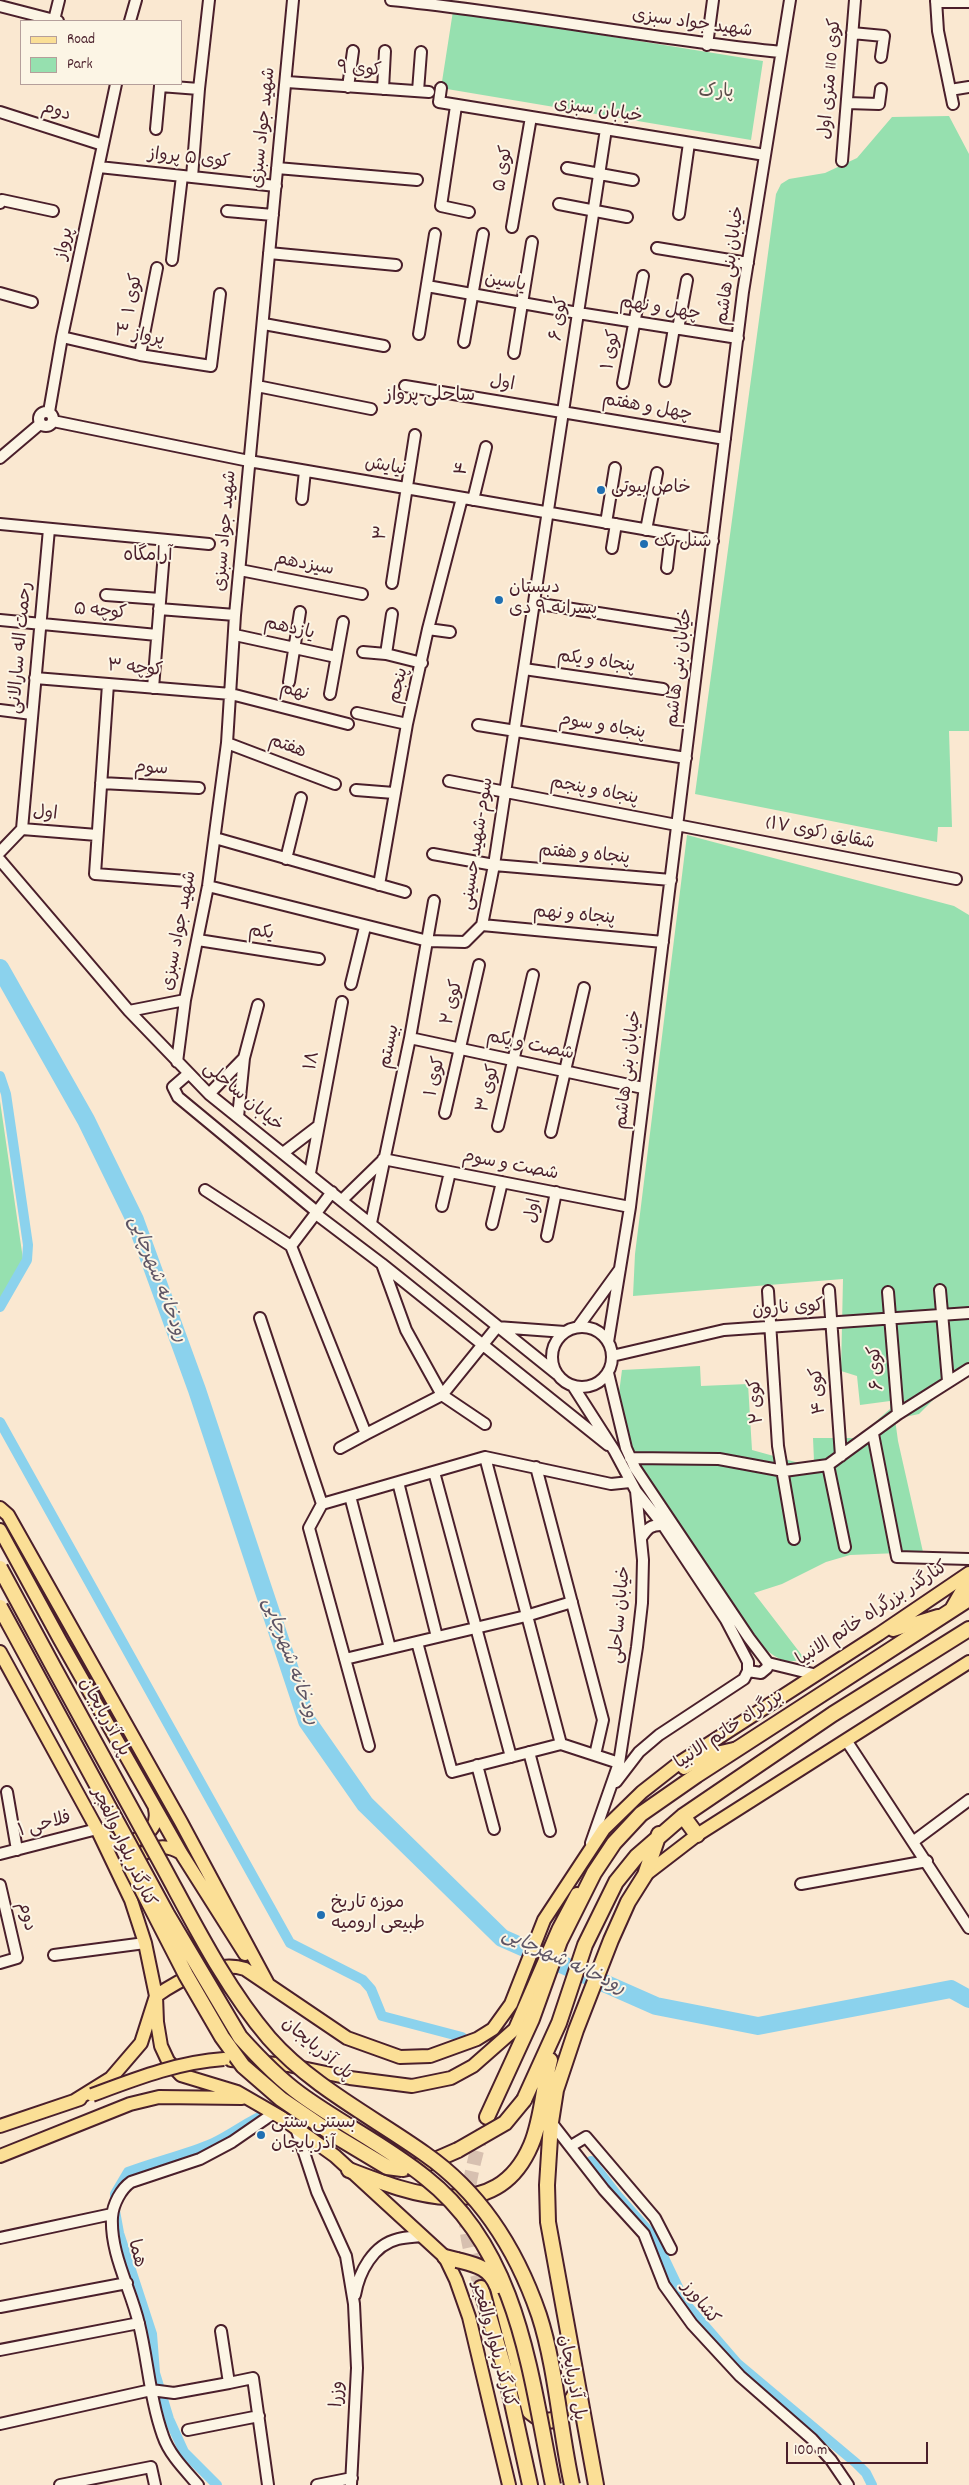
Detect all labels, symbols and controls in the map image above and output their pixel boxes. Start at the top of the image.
street label: شهید جواد سبزی [630,6,754,44]
street label: کوی 110 متری اول [816,18,848,140]
legend [20,20,182,85]
text: Road [67,29,95,51]
text: Park [67,54,93,76]
street label: کوی ۹ [336,59,382,83]
street label: شهید جواد سبزی [248,66,282,190]
park label: پارک [699,83,733,105]
street label: خیابان سبزی [552,94,644,130]
street label: دوم [39,98,73,128]
street label: کوی ۵ [490,144,520,194]
street label: کوی ۵ پرواز [147,145,231,175]
street label: خیابان بنی هاشم [713,205,751,327]
street label: پرواز [52,226,80,262]
street label: یاسین [483,270,527,298]
street label: کوی ۱ [121,272,149,316]
street label: چهل و نهم [618,293,702,327]
street label: کوی ۶ [547,295,575,343]
street label: پرواز ۳ [112,322,166,352]
street label: کوی ۱ [599,328,627,372]
street label: اول [488,372,516,398]
district label: ساحلی پرواز [385,386,475,408]
street label: چهل و هفتم [600,390,694,428]
street label: نیایش [363,454,407,482]
street label: ۴ [452,460,476,478]
street label: شهید جواد سبزی [211,469,243,593]
place label: خاص بیوتی [611,479,691,501]
marker: خاص بیوتی [595,484,607,496]
street label: ۳ [371,524,395,542]
place label: شنل تک [654,533,712,555]
marker: شنل تک [638,538,650,550]
district label: آرامگاه [123,546,173,568]
street label: سیزدهم [273,550,335,582]
place label: دبستان پسرانه ۹ دی [509,579,597,622]
street label: رحمت اله سارالانی [5,581,39,715]
marker: دبستان پسرانه ۹ دی [493,594,505,606]
street label: کوچه ۵ [73,600,127,626]
street label: خیابان بنی هاشم [663,607,699,729]
street label: یازدهم [262,614,316,646]
street label: پنجاه و یکم [556,647,636,679]
street label: کوچه ۳ [106,657,164,683]
street label: پنجم [385,666,415,706]
street label: نهم [277,679,311,707]
street label: پنجاه و سوم [557,711,647,745]
street label: هفتم [265,731,309,765]
street label: سوم [133,758,169,782]
street label: پنجاه و پنجم [548,773,640,811]
street label: سوم-شهید حسینی [458,776,500,912]
street label: اول [32,803,58,827]
street label: شقایق (کوی ۱۷) [764,814,876,856]
street label: پنجاه و هفتم [537,841,631,871]
street label: شهید جواد سبزی [159,869,203,993]
street label: پنجاه و نهم [532,903,616,931]
street label: یکم [247,921,275,947]
street label: کوی ۲ [438,978,470,1028]
street label: خیابان بنی هاشم [612,1009,648,1131]
street label: بیستم [376,1023,406,1071]
street label: شصت و یکم [484,1027,576,1067]
street label: ۱۸ [302,1050,326,1072]
street label: کوی ۱ [422,1055,452,1099]
street label: خیابان ساحلی [198,1058,286,1138]
street label: کوی ۳ [474,1063,506,1115]
street label: شصت و سوم [460,1147,560,1187]
street label: اول [522,1197,548,1225]
water label: رودخانه شهرچایی [121,1214,191,1346]
street label: کوی نارون [752,1297,824,1323]
street label: کوی ۶ [866,1345,890,1391]
street label: کوی ۴ [808,1367,832,1415]
street label: کوی ۲ [746,1377,770,1425]
street label: کنارگذر بزرگراه خاتم الانبیا [793,1558,953,1672]
street label: خیابان ساحلی [607,1565,637,1665]
water label: رودخانه شهرچایی [256,1596,322,1728]
street label: پل آذربایجان [73,1675,133,1761]
street label: بزرگراه خاتم الانبیا [671,1687,789,1775]
street label: کنارگذر بلوار والفجر [85,1785,159,1911]
street label: فلاحی ۱ [16,1809,74,1843]
place label: موزه تاریخ طبیعی ارومیه [331,1894,425,1936]
street label: دوم [11,1900,39,1934]
marker: موزه تاریخ طبیعی ارومیه [315,1909,327,1921]
water label: رودخانه شهرچایی [498,1925,628,2001]
street label: پل آذربایجان [276,2014,356,2086]
place label: بستنی سنتی آذربایجان [271,2114,356,2156]
marker: بستنی سنتی آذربایجان [255,2129,267,2141]
street label: هما [121,2238,149,2270]
street label: کشاورز [675,2278,723,2330]
street label: کنارگذر بلوار والفجر [465,2280,519,2410]
street label: پل آذربایجان [551,2333,589,2423]
street label: وزرا [328,2380,350,2408]
scale bar [789,2432,932,2464]
text: 100 m [794,2440,827,2462]

